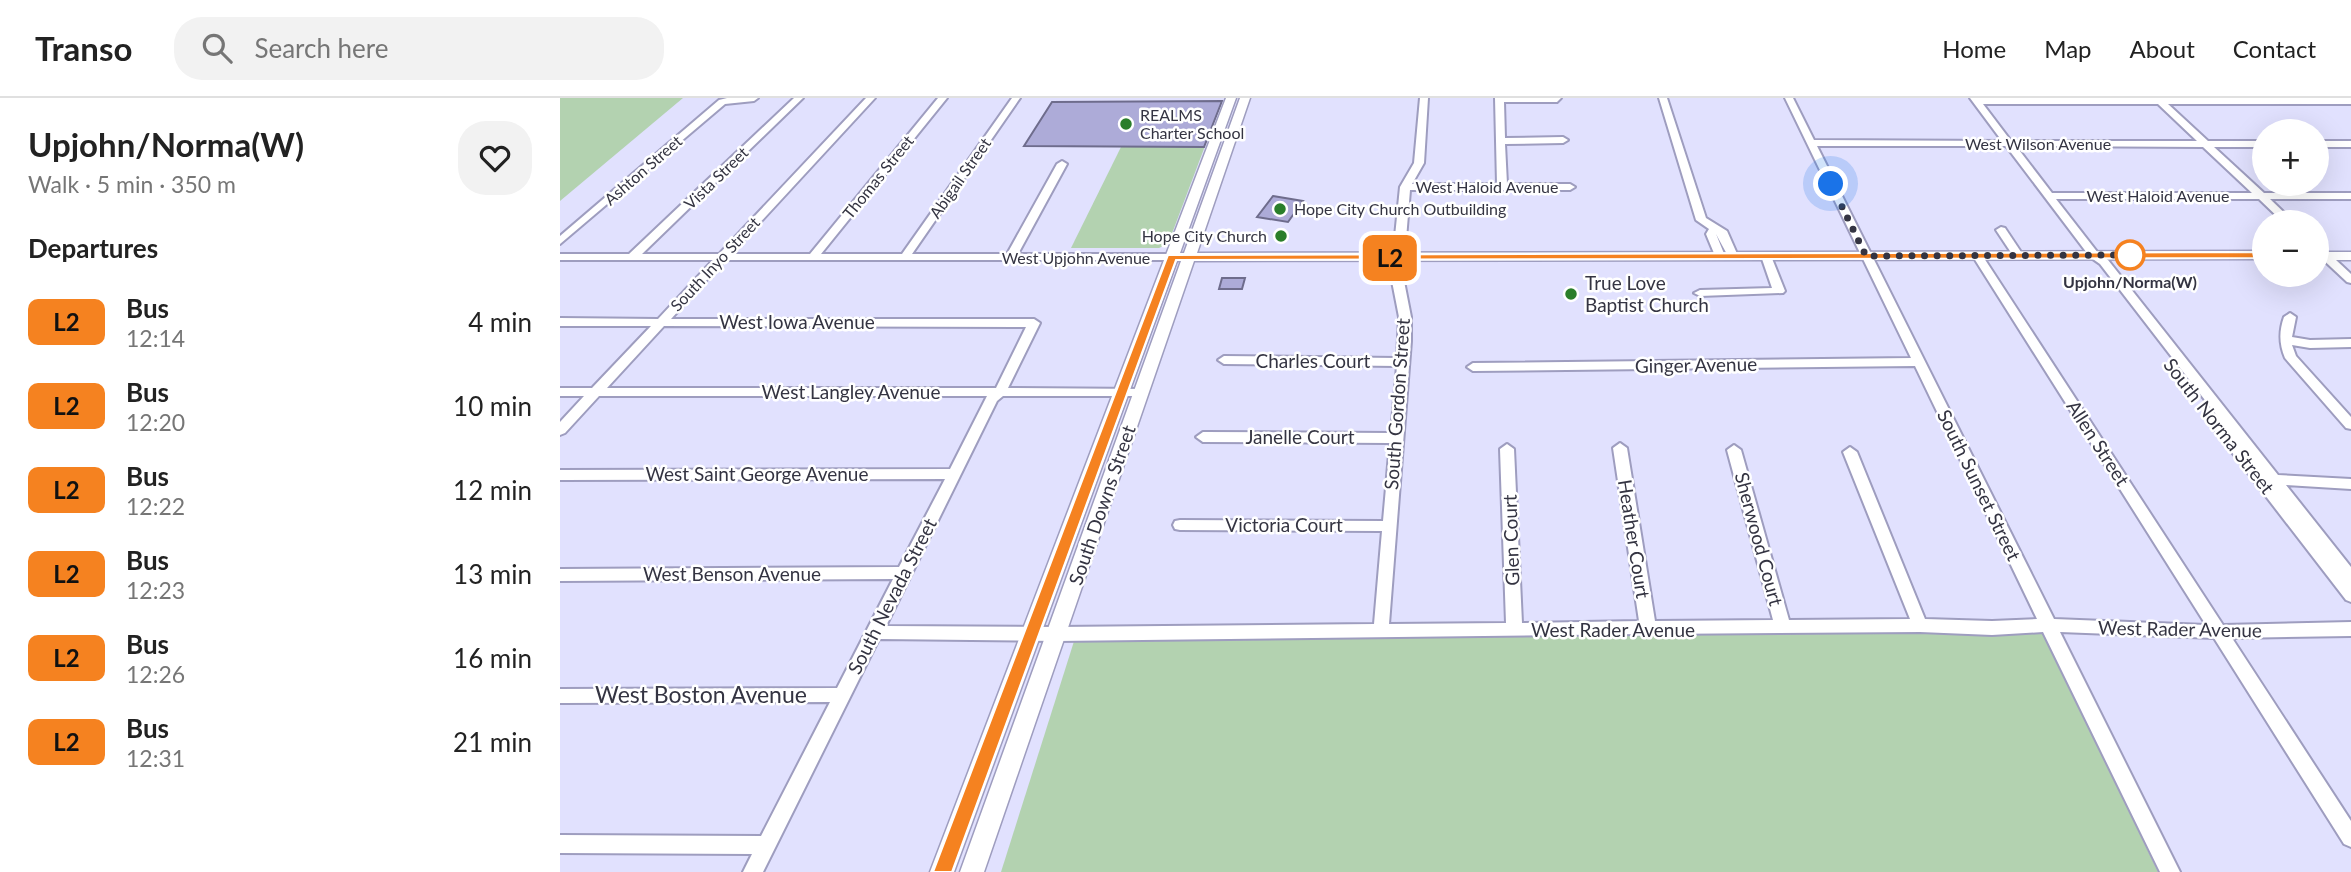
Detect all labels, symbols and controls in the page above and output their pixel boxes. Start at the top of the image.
search box [174,17,664,80]
text: Transo [35,28,132,68]
icon: search [198,29,236,67]
text: Search here [254,32,388,64]
text: Home [1942,34,2006,63]
text: Map [2044,34,2092,63]
text: About [2130,34,2195,63]
text: Contact [2233,34,2316,63]
place label: REALMS Charter School [1140,105,1244,142]
marker: REALMS Charter School [1118,116,1134,132]
map controls [2252,119,2329,287]
button: + [2252,119,2329,196]
button: heart [458,121,532,195]
text: Upjohn/Norma(W) [28,124,304,164]
street label: Ashton Street [600,131,686,208]
street label: Thomas Street [838,131,917,222]
street label: Abigail Street [925,134,994,222]
street label: West Wilson Avenue [1965,134,2111,153]
street label: Vista Street [680,142,752,213]
your location [1813,166,1848,201]
text: Walk · 5 min · 350 m [28,170,236,198]
street label: West Haloid Avenue [1416,177,1558,196]
street label: West Haloid Avenue [2087,186,2229,205]
place label: Hope City Church Outbuilding [1294,199,1506,218]
marker: Hope City Church Outbuilding [1272,201,1288,217]
button: − [2252,210,2329,287]
street label: South Inyo Street [666,212,763,315]
place label: Hope City Church [1142,226,1267,245]
marker: Hope City Church [1273,228,1289,244]
text: Departures [28,232,158,264]
line badge: L2 [1358,235,1422,281]
marker: Upjohn/Norma(W) [2115,240,2145,270]
text: L2 [1377,243,1403,272]
street label: West Upjohn Avenue [1002,248,1150,267]
place label: True Love Baptist Church [1585,271,1709,316]
place label: Upjohn/Norma(W) [2063,272,2197,291]
marker: True Love Baptist Church [1563,286,1579,302]
text: Bus [126,292,169,324]
text: 4 min [468,306,532,338]
text: L2 [53,307,80,336]
street label: West Iowa Avenue [719,310,875,333]
street label: South Gordon Street [1379,317,1414,491]
text: 12:14 [126,324,185,352]
street label: Charles Court [1256,349,1371,372]
street label: Ginger Avenue [1635,352,1757,377]
street label: South Norma Street [2159,353,2280,498]
text: Bus [126,376,169,408]
street label: West Langley Avenue [762,380,940,403]
text: 10 min [453,390,532,422]
text: L2 [53,391,80,420]
street label: Allen Street [2062,396,2135,490]
street label: South Sunset Street [1933,406,2026,564]
text: 12:20 [126,408,185,436]
street label: South Downs Street [1063,422,1140,588]
street label: Janelle Court [1245,425,1355,448]
text: Bus [126,460,169,492]
street label: West Saint George Avenue [645,462,869,485]
street label: Sherwood Court [1731,470,1788,608]
text: 12 min [453,474,532,506]
text: L2 [53,475,80,504]
street label: Heather Court [1614,478,1655,600]
text: 12:22 [126,492,185,520]
street label: Glen Court [1497,494,1524,586]
street label: Victoria Court [1225,513,1343,536]
street label: South Nevada Street [842,514,941,678]
text: Bus [126,544,169,576]
text: 13 min [453,558,532,590]
text: L2 [53,559,80,588]
street label: West Benson Avenue [643,562,821,585]
text: 12:23 [126,576,185,604]
street label: West Rader Avenue [2098,616,2262,641]
street label: West Rader Avenue [1531,618,1695,641]
text: Bus [126,628,169,660]
text: 16 min [453,642,532,674]
text: L2 [53,643,80,672]
text: 12:26 [126,660,185,688]
street label: West Boston Avenue [595,680,807,708]
text: Bus [126,712,169,744]
text: 21 min [453,726,532,758]
text: L2 [53,727,80,756]
text: 12:31 [126,744,185,772]

